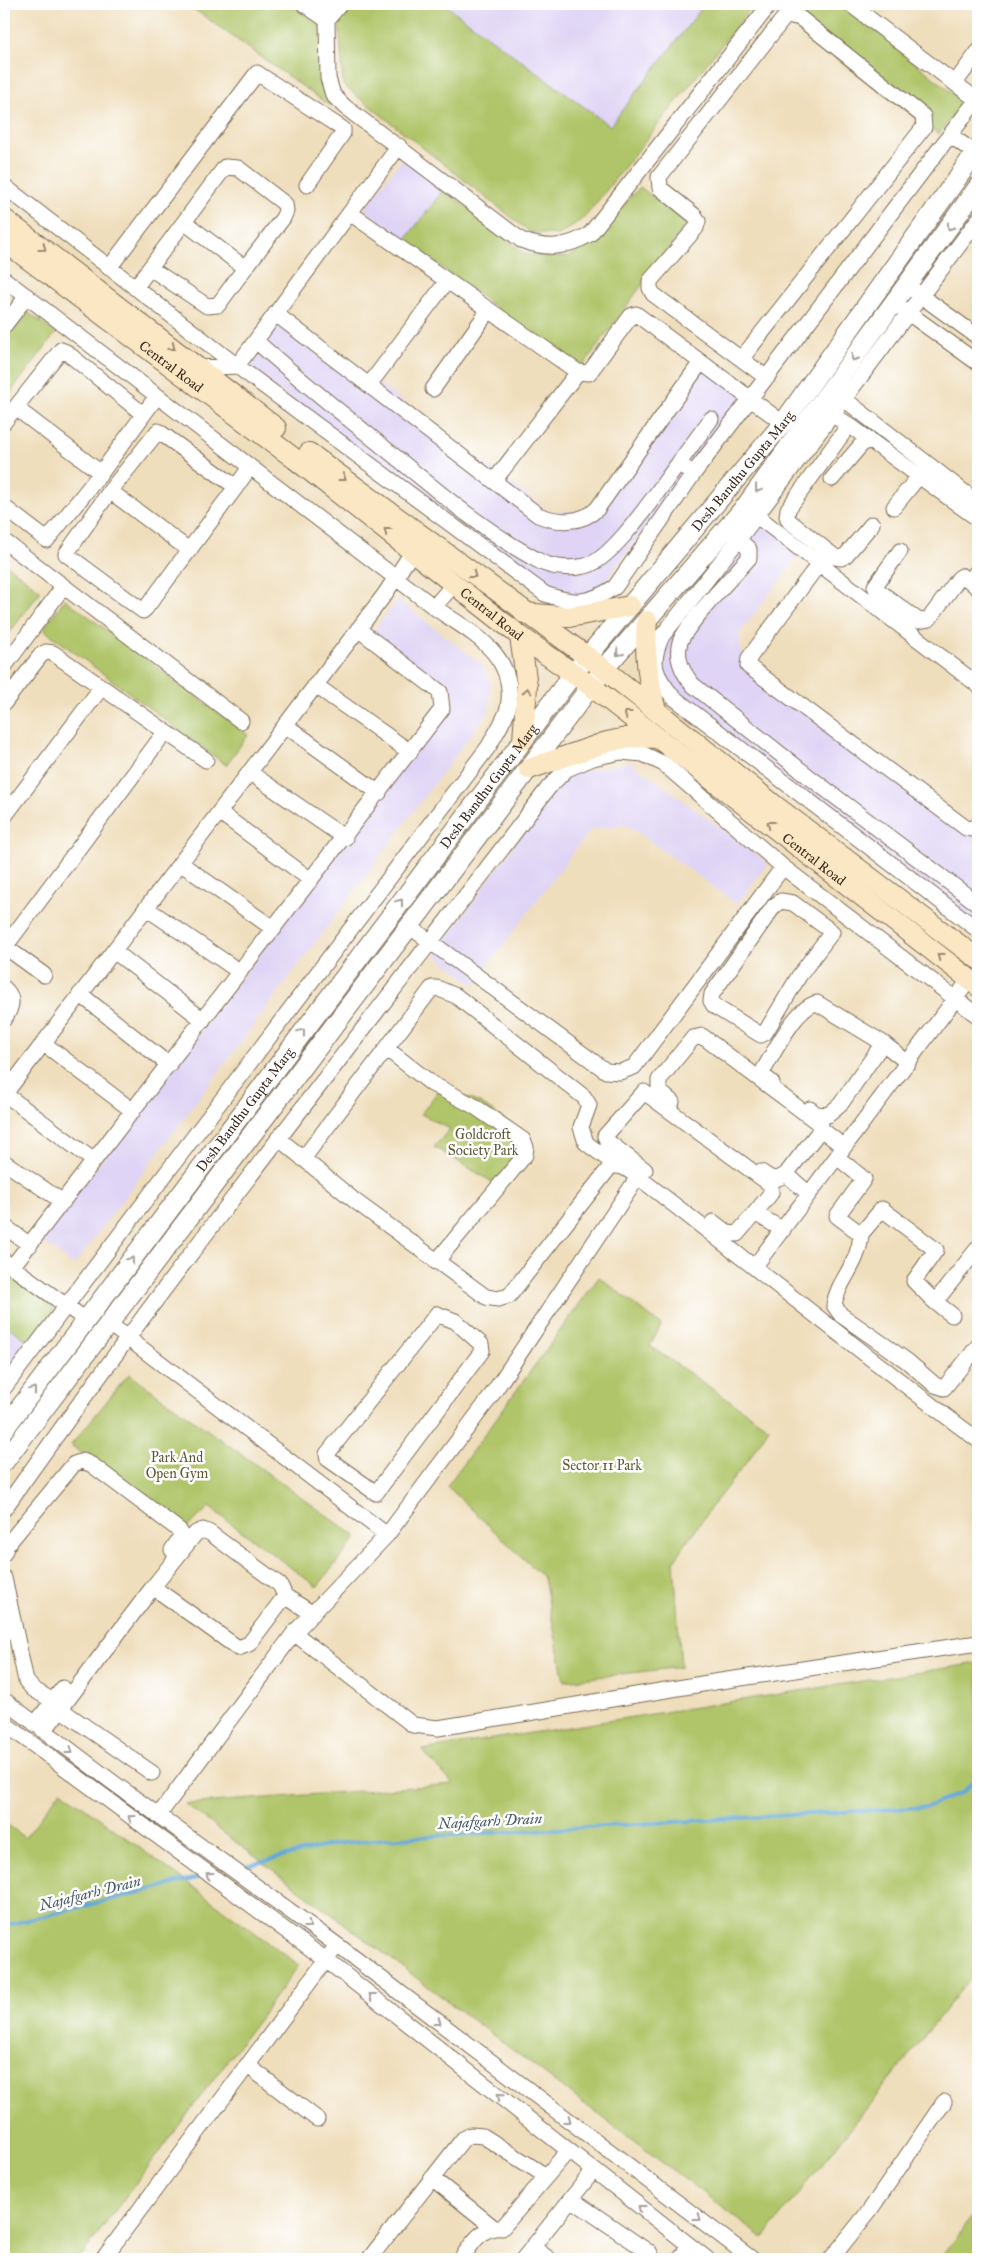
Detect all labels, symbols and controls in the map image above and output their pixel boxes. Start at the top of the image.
one-way arrow [947,221,956,231]
one-way arrow [37,242,47,251]
street label: Central Road [136,337,206,396]
one-way arrow [166,342,175,350]
one-way arrow [852,352,860,361]
street label: Desh Bandhu Gupta Marg [688,407,798,535]
one-way arrow [337,472,347,481]
one-way arrow [755,483,764,493]
one-way arrow [384,528,393,536]
one-way arrow [467,569,477,578]
street label: Central Road [456,584,527,644]
one-way arrow [615,647,624,656]
one-way arrow [522,687,532,695]
one-way arrow [624,712,633,720]
street label: Desh Bandhu Gupta Marg [437,720,542,852]
one-way arrow [767,822,776,830]
street label: Central Road [779,829,849,889]
one-way arrow [394,898,403,908]
one-way arrow [936,953,946,962]
one-way arrow [296,1029,304,1038]
street label: Desh Bandhu Gupta Marg [193,1044,298,1175]
park label: Goldcroft Society Park [448,1126,519,1159]
one-way arrow [126,1257,134,1266]
one-way arrow [27,1386,36,1396]
park label: Park And Open Gym [146,1449,209,1482]
park label: Sector 11 Park [562,1457,642,1474]
one-way arrow [64,1745,74,1754]
water label: Najafgarh Drain [437,1809,543,1833]
one-way arrow [128,1815,137,1823]
water label: Najafgarh Drain [36,1872,143,1915]
one-way arrow [205,1872,215,1881]
one-way arrow [302,1919,312,1928]
one-way arrow [368,1993,378,2002]
one-way arrow [432,2017,441,2025]
one-way arrow [497,2094,506,2102]
one-way arrow [562,2115,571,2123]
one-way arrow [638,2204,647,2213]
one-way arrow [692,2213,701,2221]

